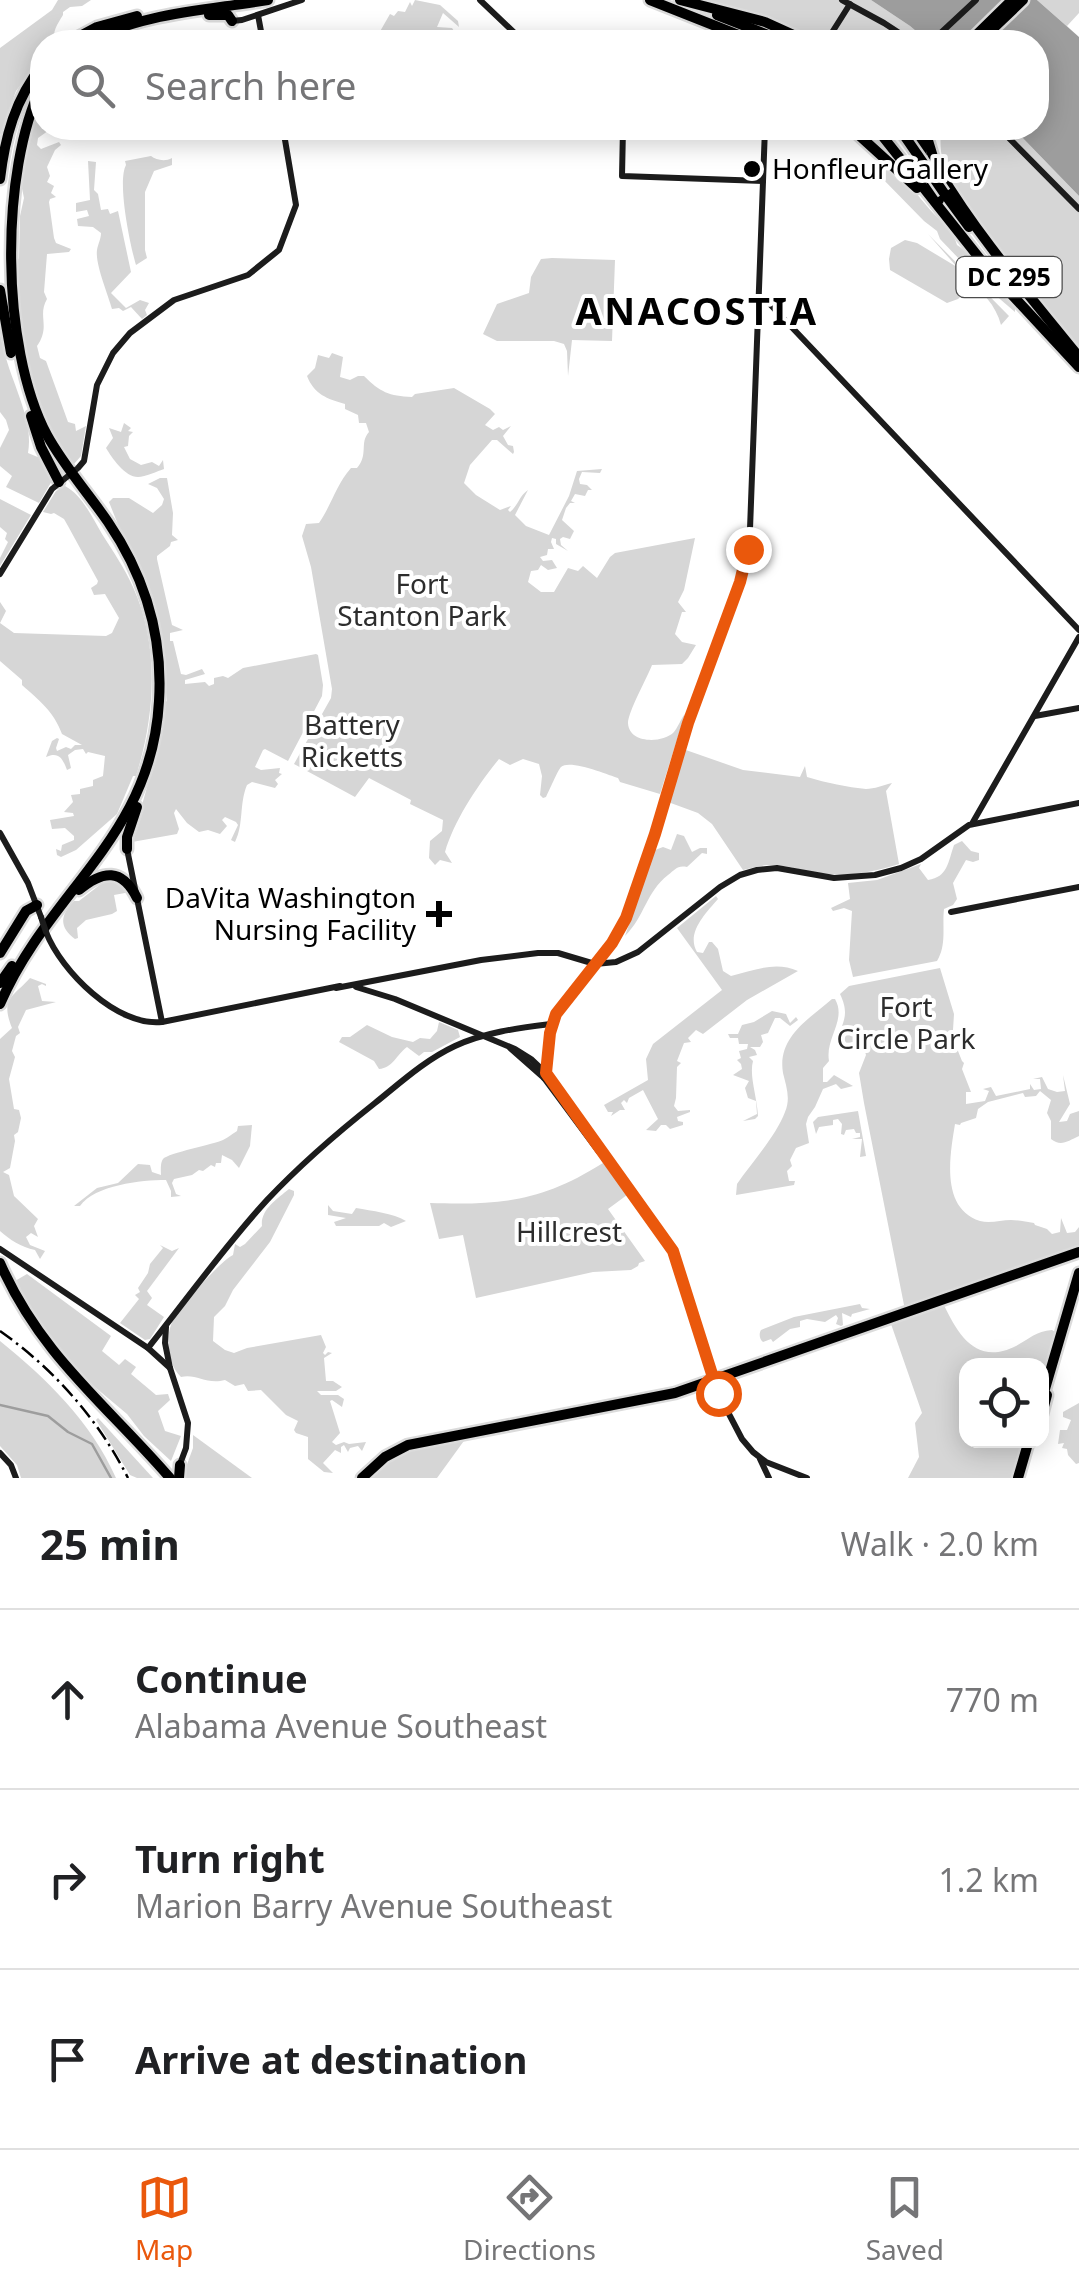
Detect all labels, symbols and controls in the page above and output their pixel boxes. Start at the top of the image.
search box [30,30,1049,140]
icon: search [65,58,120,113]
text: Search here [145,59,356,111]
place label: Honfleur Gallery [772,149,989,187]
marker: Honfleur Gallery [741,158,763,180]
road number: DC 295 [956,257,1062,297]
district label: ANACOSTIA [576,284,818,336]
route end [726,527,772,573]
park label: Fort Stanton Park [337,564,507,634]
park label: Battery Ricketts [301,705,403,775]
place label: DaVita Washington Nursing Facility [165,878,417,948]
marker: DaVita Washington Nursing Facility [426,901,452,927]
park label: Fort Circle Park [837,987,975,1057]
park label: Hillcrest [516,1212,622,1250]
map controls [959,1358,1049,1448]
button: locate [959,1358,1049,1448]
route start [696,1371,742,1417]
text: 25 min [40,1515,180,1572]
text: Walk · 2.0 km [841,1522,1039,1565]
text: Continue [135,1652,308,1704]
icon: ahead [40,1672,95,1727]
text: 770 m [946,1678,1039,1721]
text: Alabama Avenue Southeast [135,1704,547,1747]
text: Turn right [135,1832,325,1884]
icon: right [40,1852,95,1907]
text: 1.2 km [938,1858,1039,1901]
text: Marion Barry Avenue Southeast [135,1884,612,1927]
icon: arrive [40,2032,95,2087]
text: Arrive at destination [135,2033,527,2085]
tab: Map [135,2170,193,2268]
tab: Directions [463,2170,596,2268]
tab: Saved [866,2170,944,2268]

